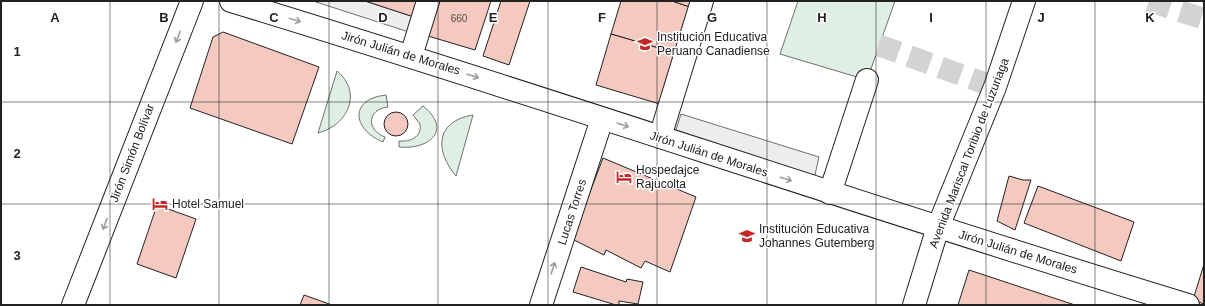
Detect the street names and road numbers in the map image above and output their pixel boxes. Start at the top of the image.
street label: Jirón Julián de Morales [340,28,462,78]
street label: Avenida Mariscal Toribio de Luzuriaga [926,56,1012,250]
street label: Jirón Simón Bolívar [107,102,157,204]
street label: Jirón Julián de Morales [648,128,770,180]
street label: Lucas Torres [555,177,589,247]
street label: Jirón Julián de Morales [957,227,1079,277]

